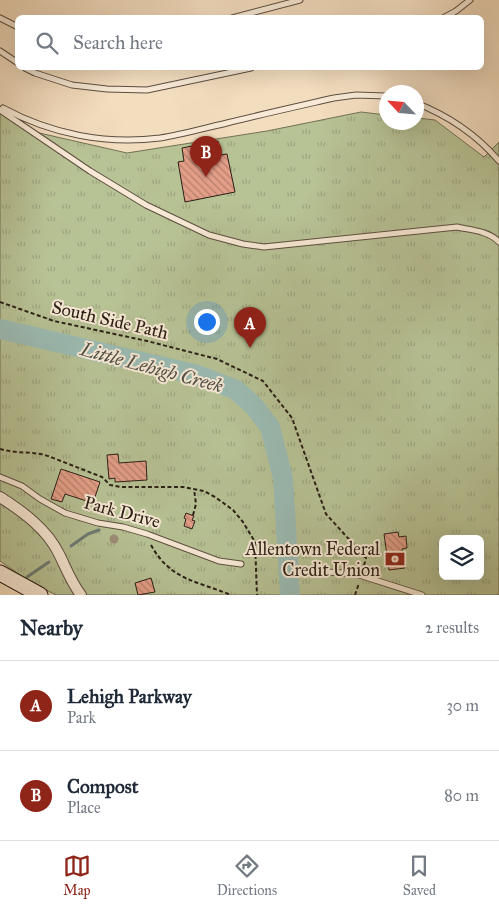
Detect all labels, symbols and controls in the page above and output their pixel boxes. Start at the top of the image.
search box [15,15,484,70]
icon: search [33,29,61,57]
text: Search here [73,31,163,54]
north arrow [379,85,424,130]
pin: B [190,136,222,177]
street label: South Side Path [50,296,170,344]
pin: A [234,307,266,348]
your location [194,309,220,335]
water label: Little Lehigh Creek [77,337,226,398]
street label: Park Drive [81,491,163,533]
map controls [439,535,484,580]
button: layers [439,535,484,580]
place label: Allentown Federal Credit Union [245,538,380,581]
bank icon: Allentown Federal Credit Union [384,548,406,570]
text: Nearby [20,615,83,641]
text: 2 results [425,618,479,637]
text: Lehigh Parkway [67,685,192,708]
text: A [31,696,41,715]
text: 30 m [446,696,479,715]
text: Park [67,708,96,727]
text: Compost [67,775,138,798]
text: B [31,786,41,805]
text: 80 m [444,786,479,805]
text: Place [67,798,101,817]
tab: Map [63,852,91,899]
tab: Directions [217,852,277,899]
tab: Saved [403,852,436,899]

